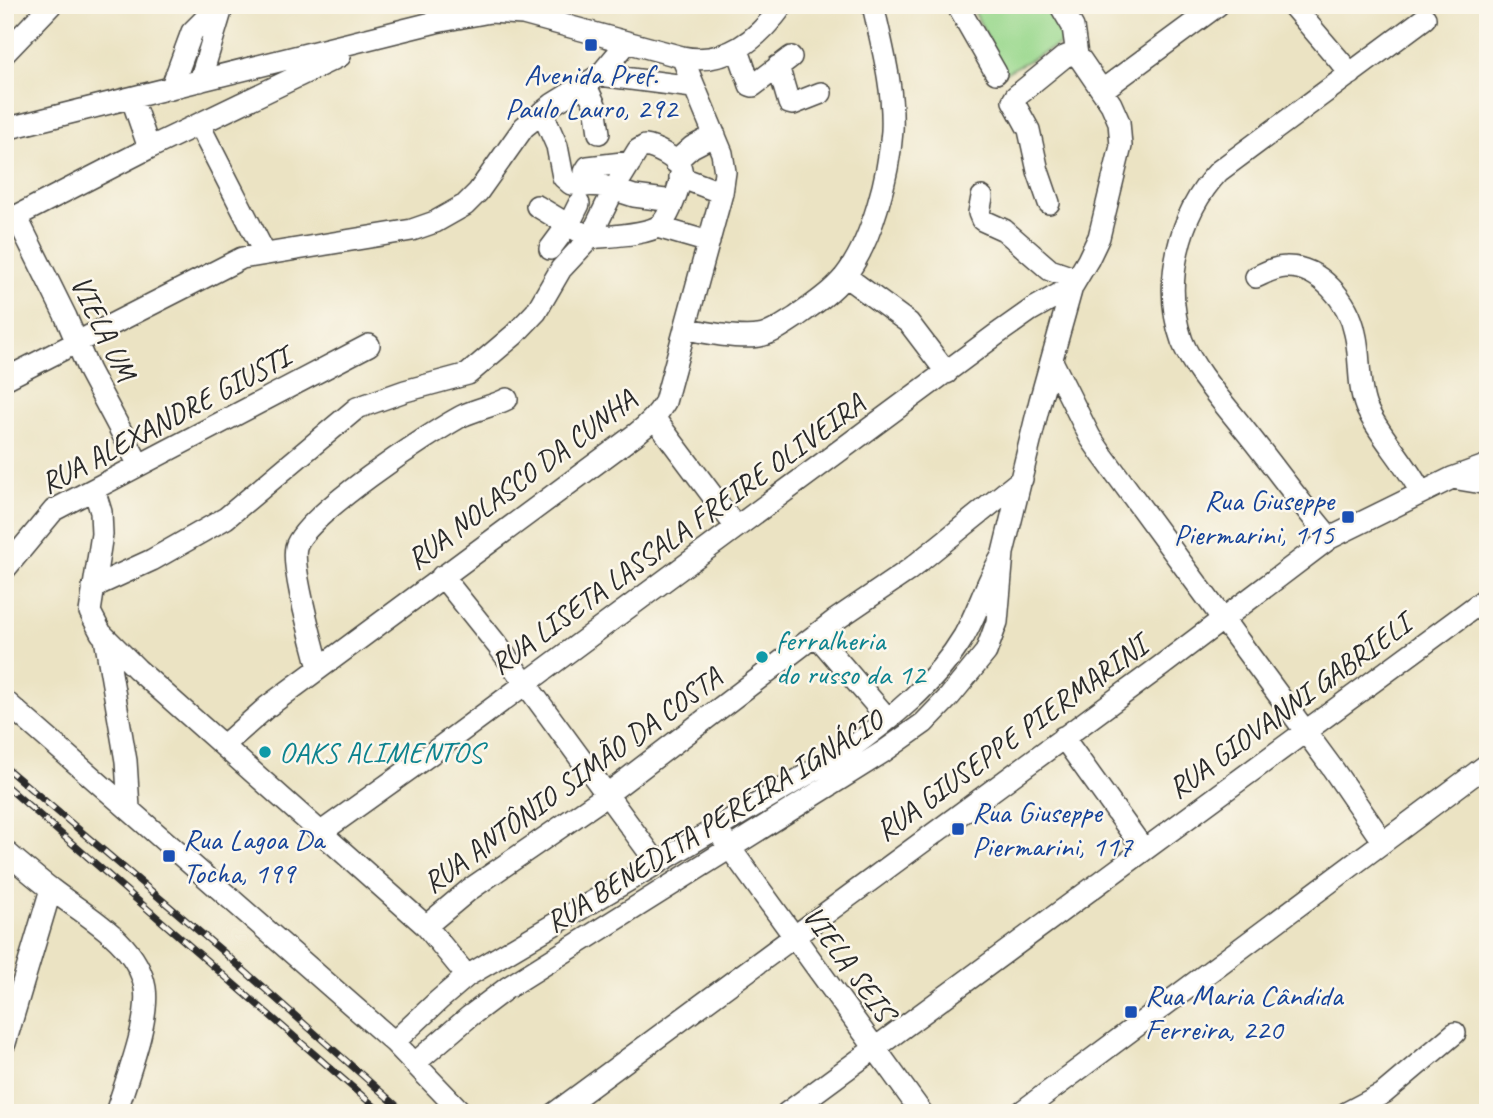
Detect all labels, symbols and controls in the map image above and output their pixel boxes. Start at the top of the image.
marker: Avenida Pref. Paulo Lauro, 292 [583,37,599,53]
place label: Avenida Pref. Paulo Lauro, 292 [505,55,679,127]
street label: VIELA UM [62,269,146,388]
street label: RUA ALEXANDRE GIUSTI [34,335,302,502]
street label: RUA NOLASCO DA CUNHA [399,380,644,578]
street label: RUA LISETA LASSALA FREIRE OLIVEIRA [482,384,873,683]
place label: Rua Giuseppe Piermarini, 115 [1174,481,1336,553]
marker: Rua Giuseppe Piermarini, 115 [1340,509,1356,525]
street label: RUA GIOVANNI GABRIELI [1160,601,1424,807]
place label: ferralheria do russo da 12 [776,621,928,693]
street label: RUA GIUSEPPE PIERMARINI [868,623,1159,849]
marker: ferralheria do russo da 12 [754,649,770,665]
street label: RUA ANTÔNIO SIMÃO DA COSTA [415,658,731,901]
street label: RUA BENEDITA PEREIRA IGNÁCIO [538,700,892,941]
place label: OAKS ALIMENTOS [279,733,488,771]
marker: OAKS ALIMENTOS [257,744,273,760]
place label: Rua Giuseppe Piermarini, 117 [972,793,1134,865]
place label: Rua Lagoa Da Tocha, 199 [183,820,327,892]
marker: Rua Giuseppe Piermarini, 117 [950,821,966,837]
marker: Rua Lagoa Da Tocha, 199 [161,848,177,864]
street label: VIELA SEIS [794,898,907,1033]
place label: Rua Maria Cândida Ferreira, 220 [1145,976,1345,1048]
marker: Rua Maria Cândida Ferreira, 220 [1123,1004,1139,1020]

